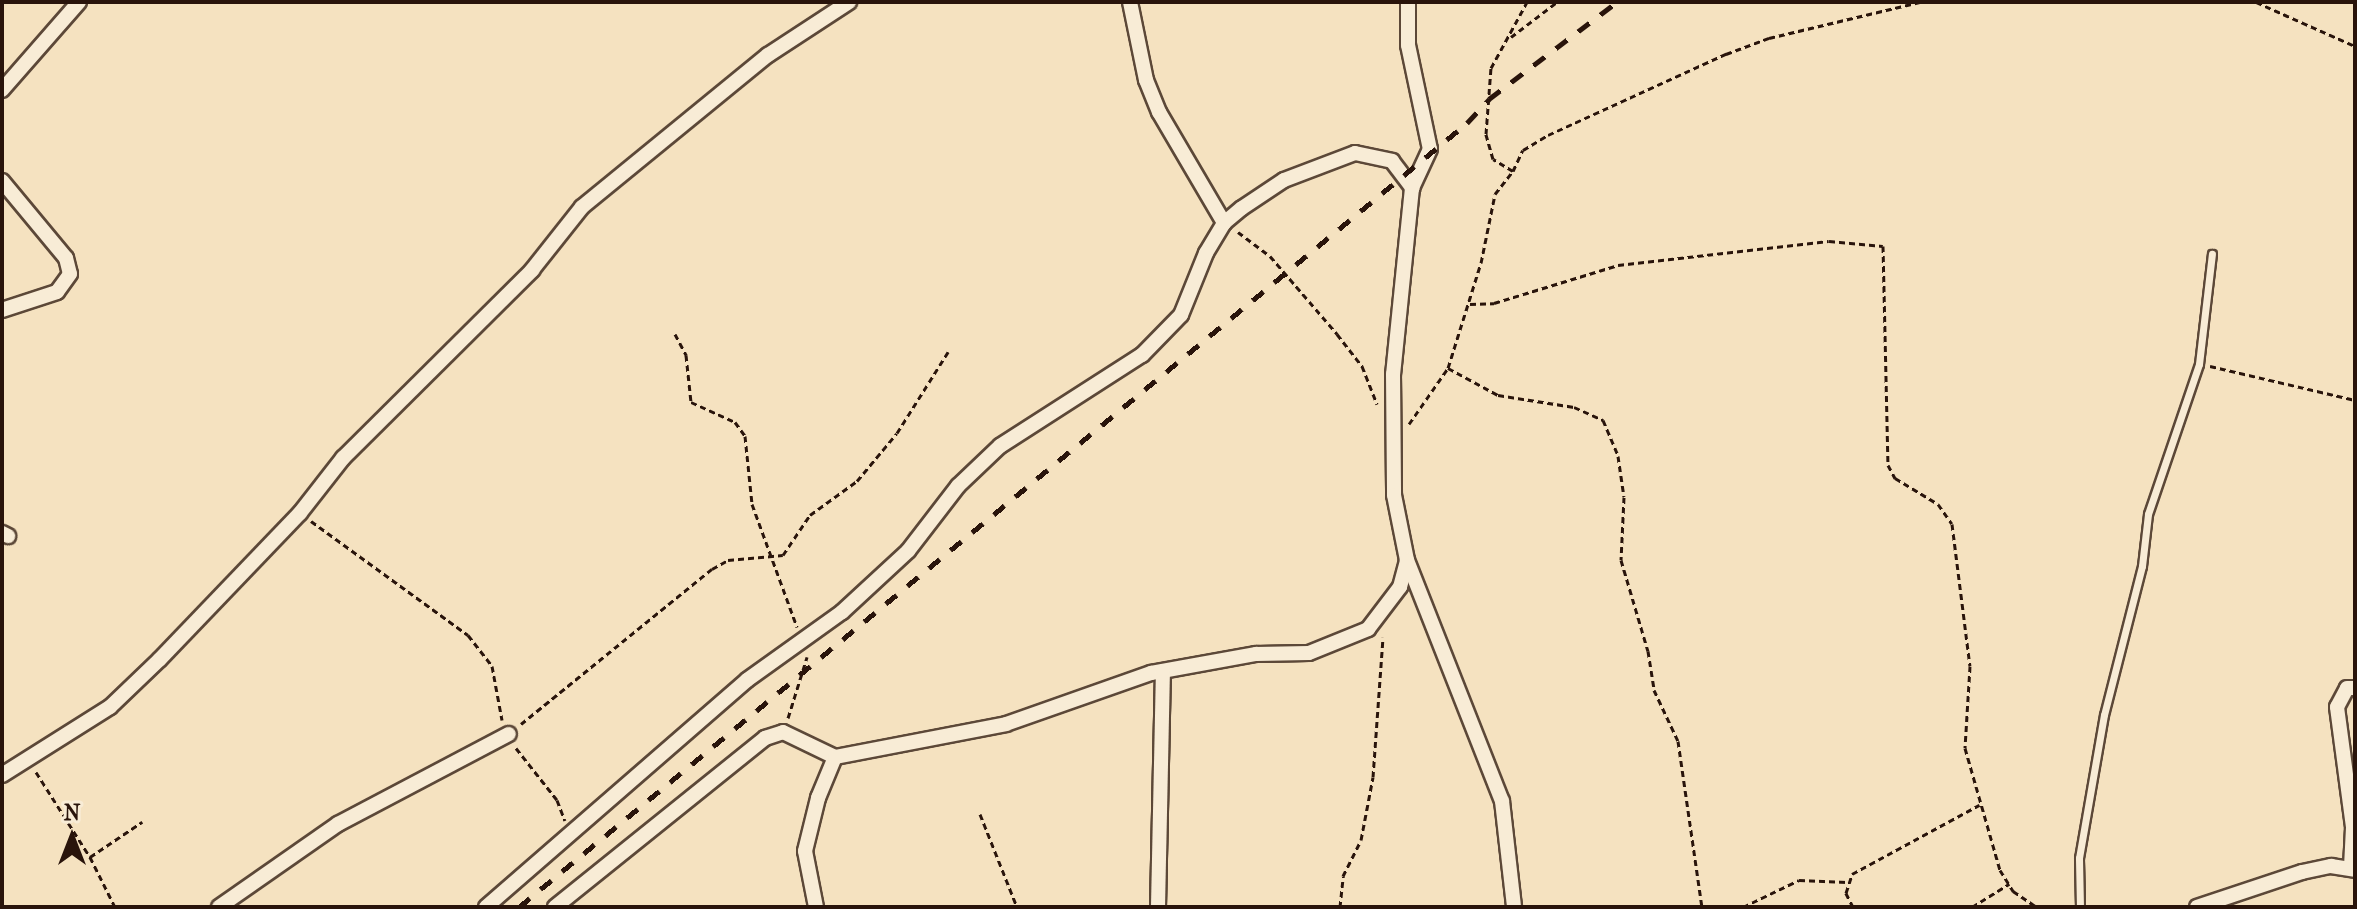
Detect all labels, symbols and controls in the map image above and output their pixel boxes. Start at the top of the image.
north arrow [32,797,112,877]
text: N [64,800,80,826]

